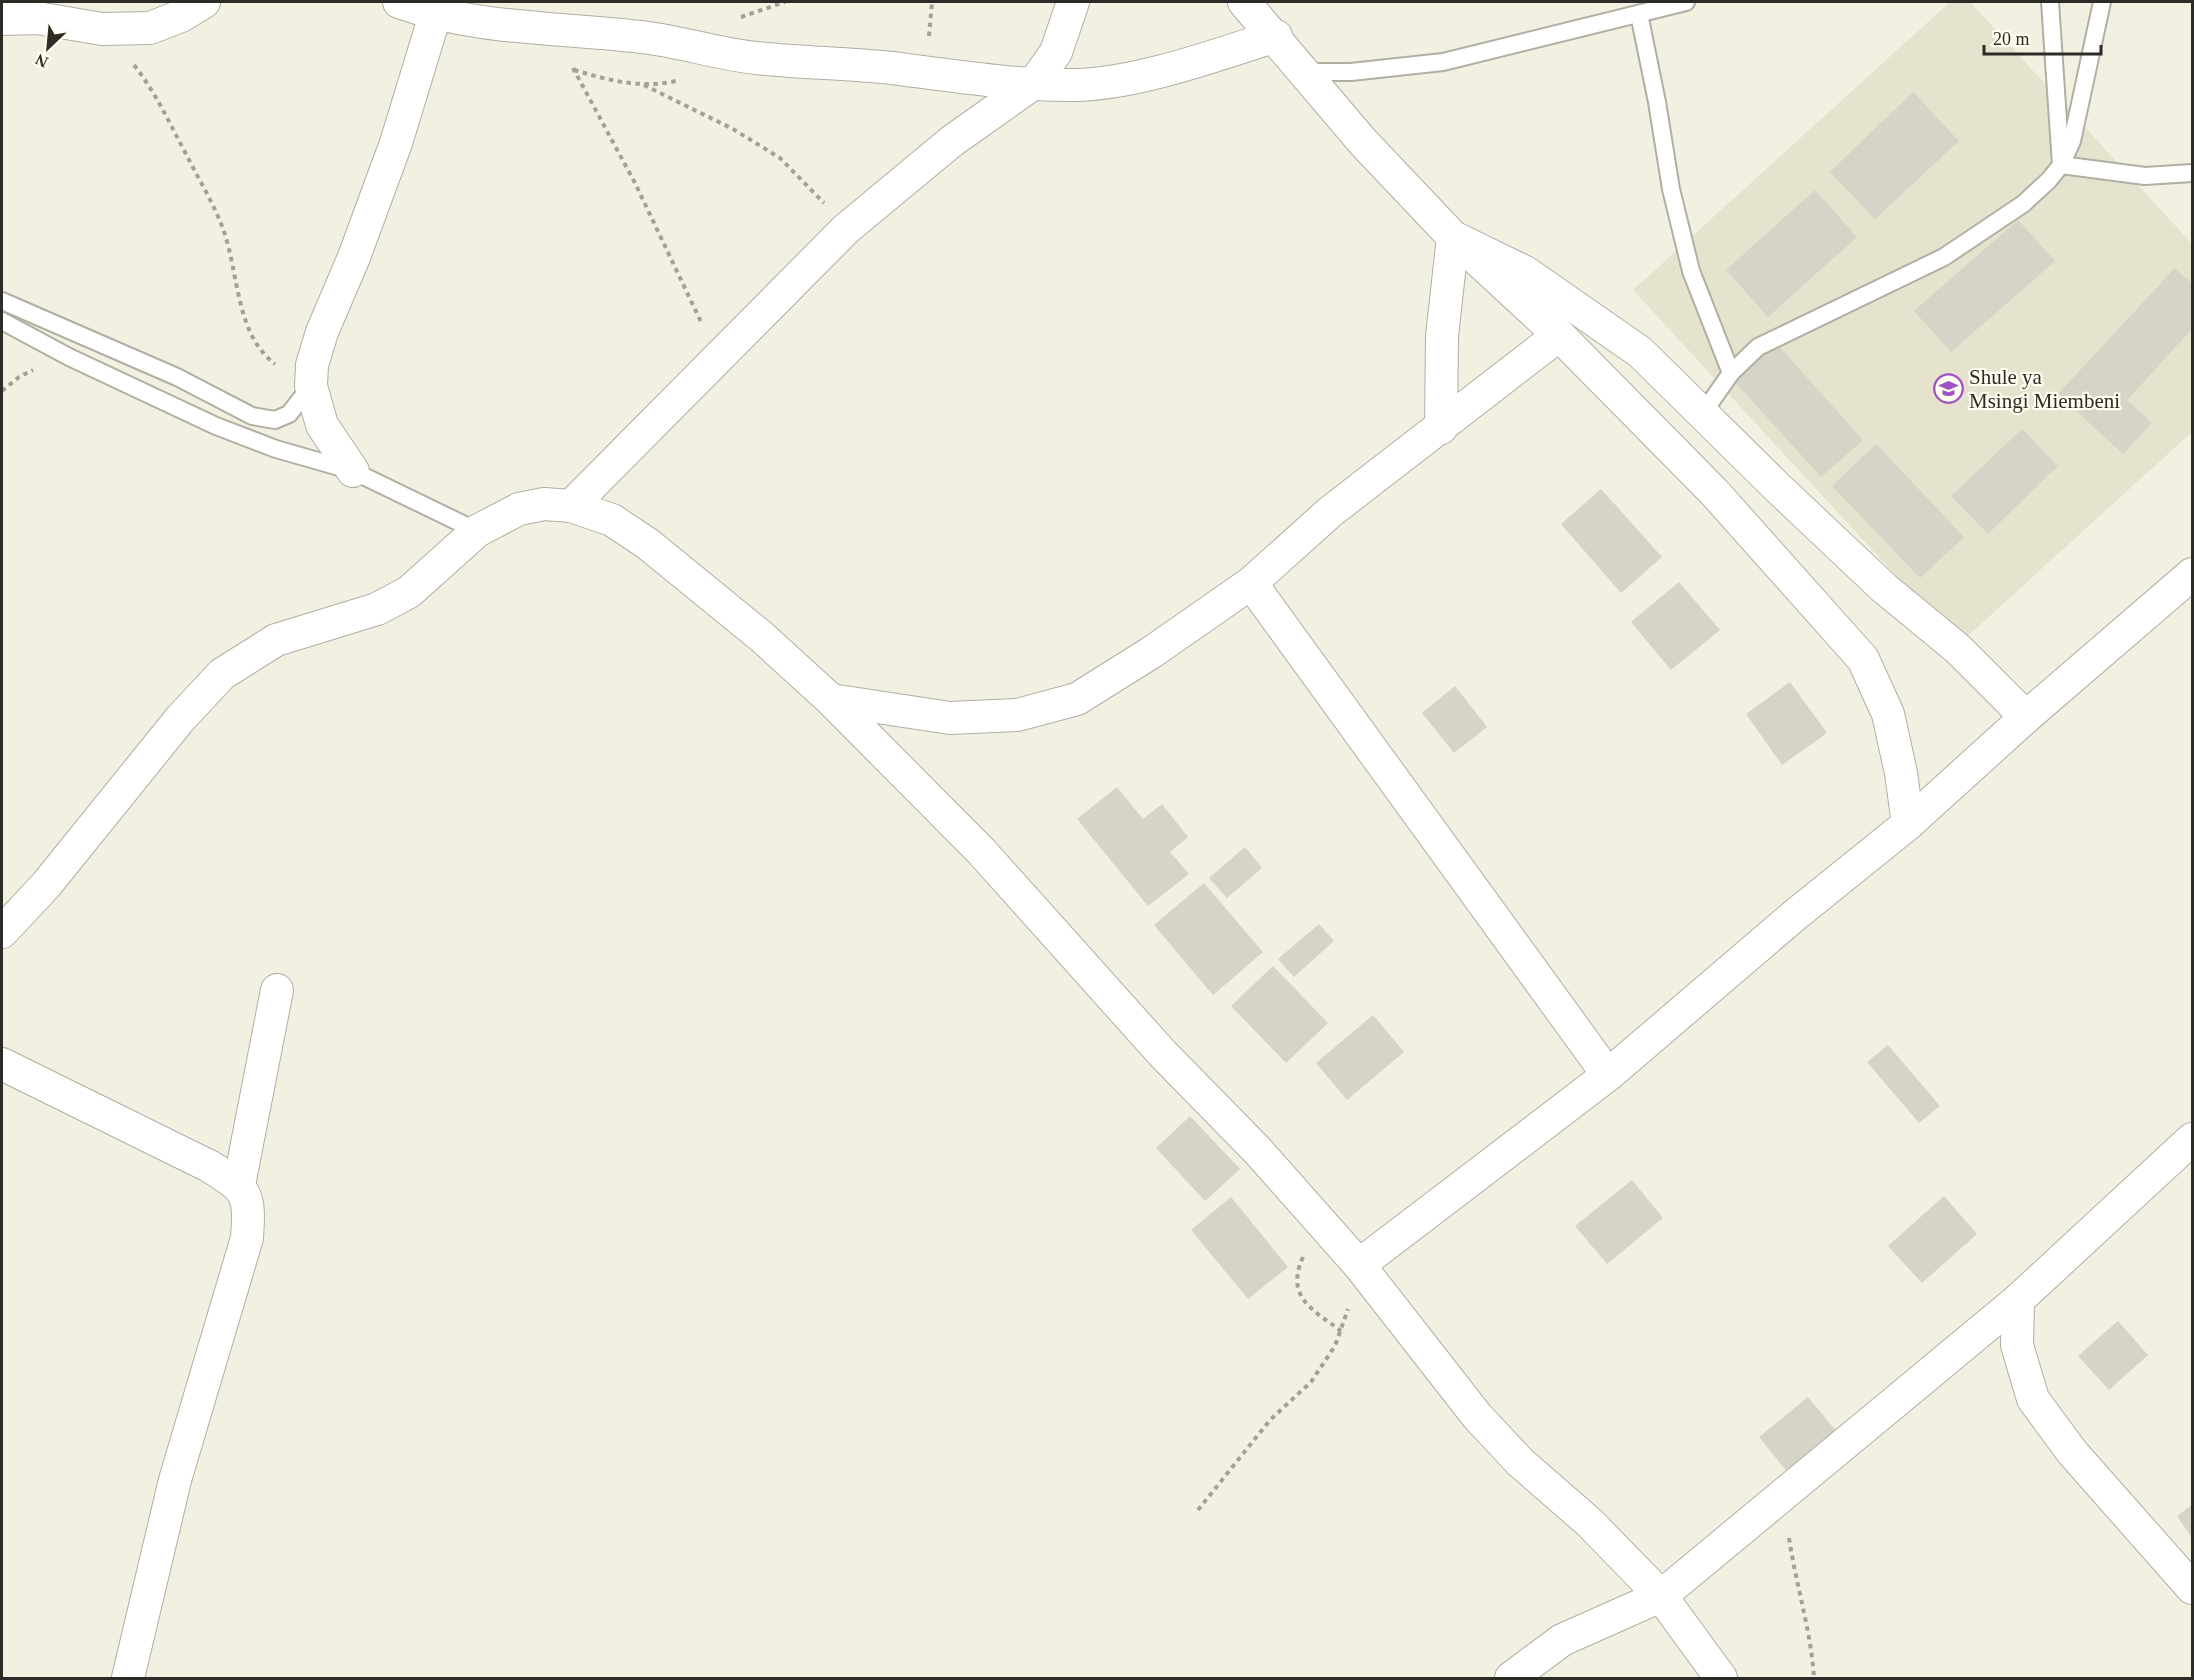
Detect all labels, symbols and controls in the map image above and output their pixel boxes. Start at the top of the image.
north arrow [18,18,78,78]
scale bar [1984,18,2101,56]
text: 20 m [1993,29,2030,49]
text: N [32,51,51,71]
place label: Shule ya Msingi Miembeni [1969,365,2120,413]
school or university icon: Shule ya Msingi Miembeni [1932,373,1964,405]

